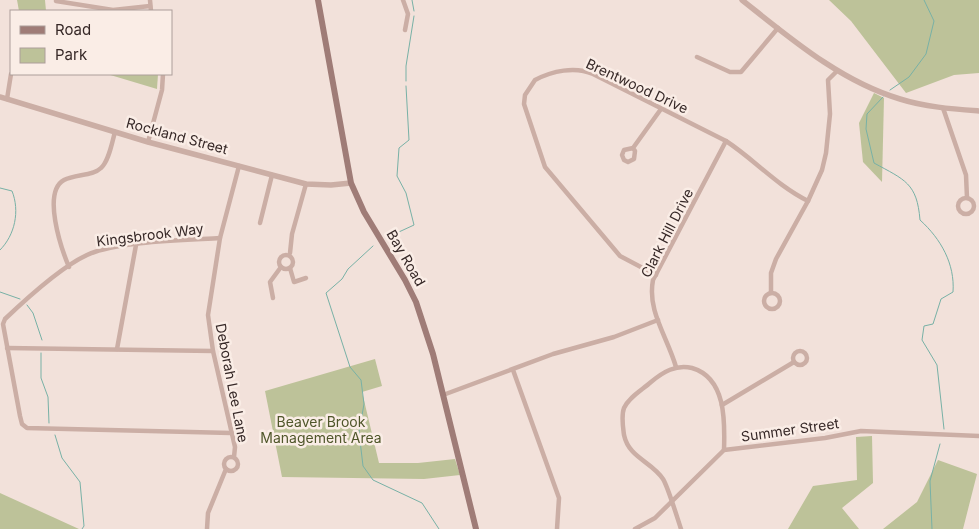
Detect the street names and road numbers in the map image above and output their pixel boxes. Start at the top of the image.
street label: Brentwood Drive [583,54,691,117]
street label: Rockland Street [124,114,230,157]
street label: Clark Hill Drive [637,185,696,280]
street label: Kingsbrook Way [95,219,205,250]
street label: Bay Road [383,226,429,289]
street label: Deborah Lee Lane [213,322,252,444]
street label: Summer Street [740,414,840,445]

